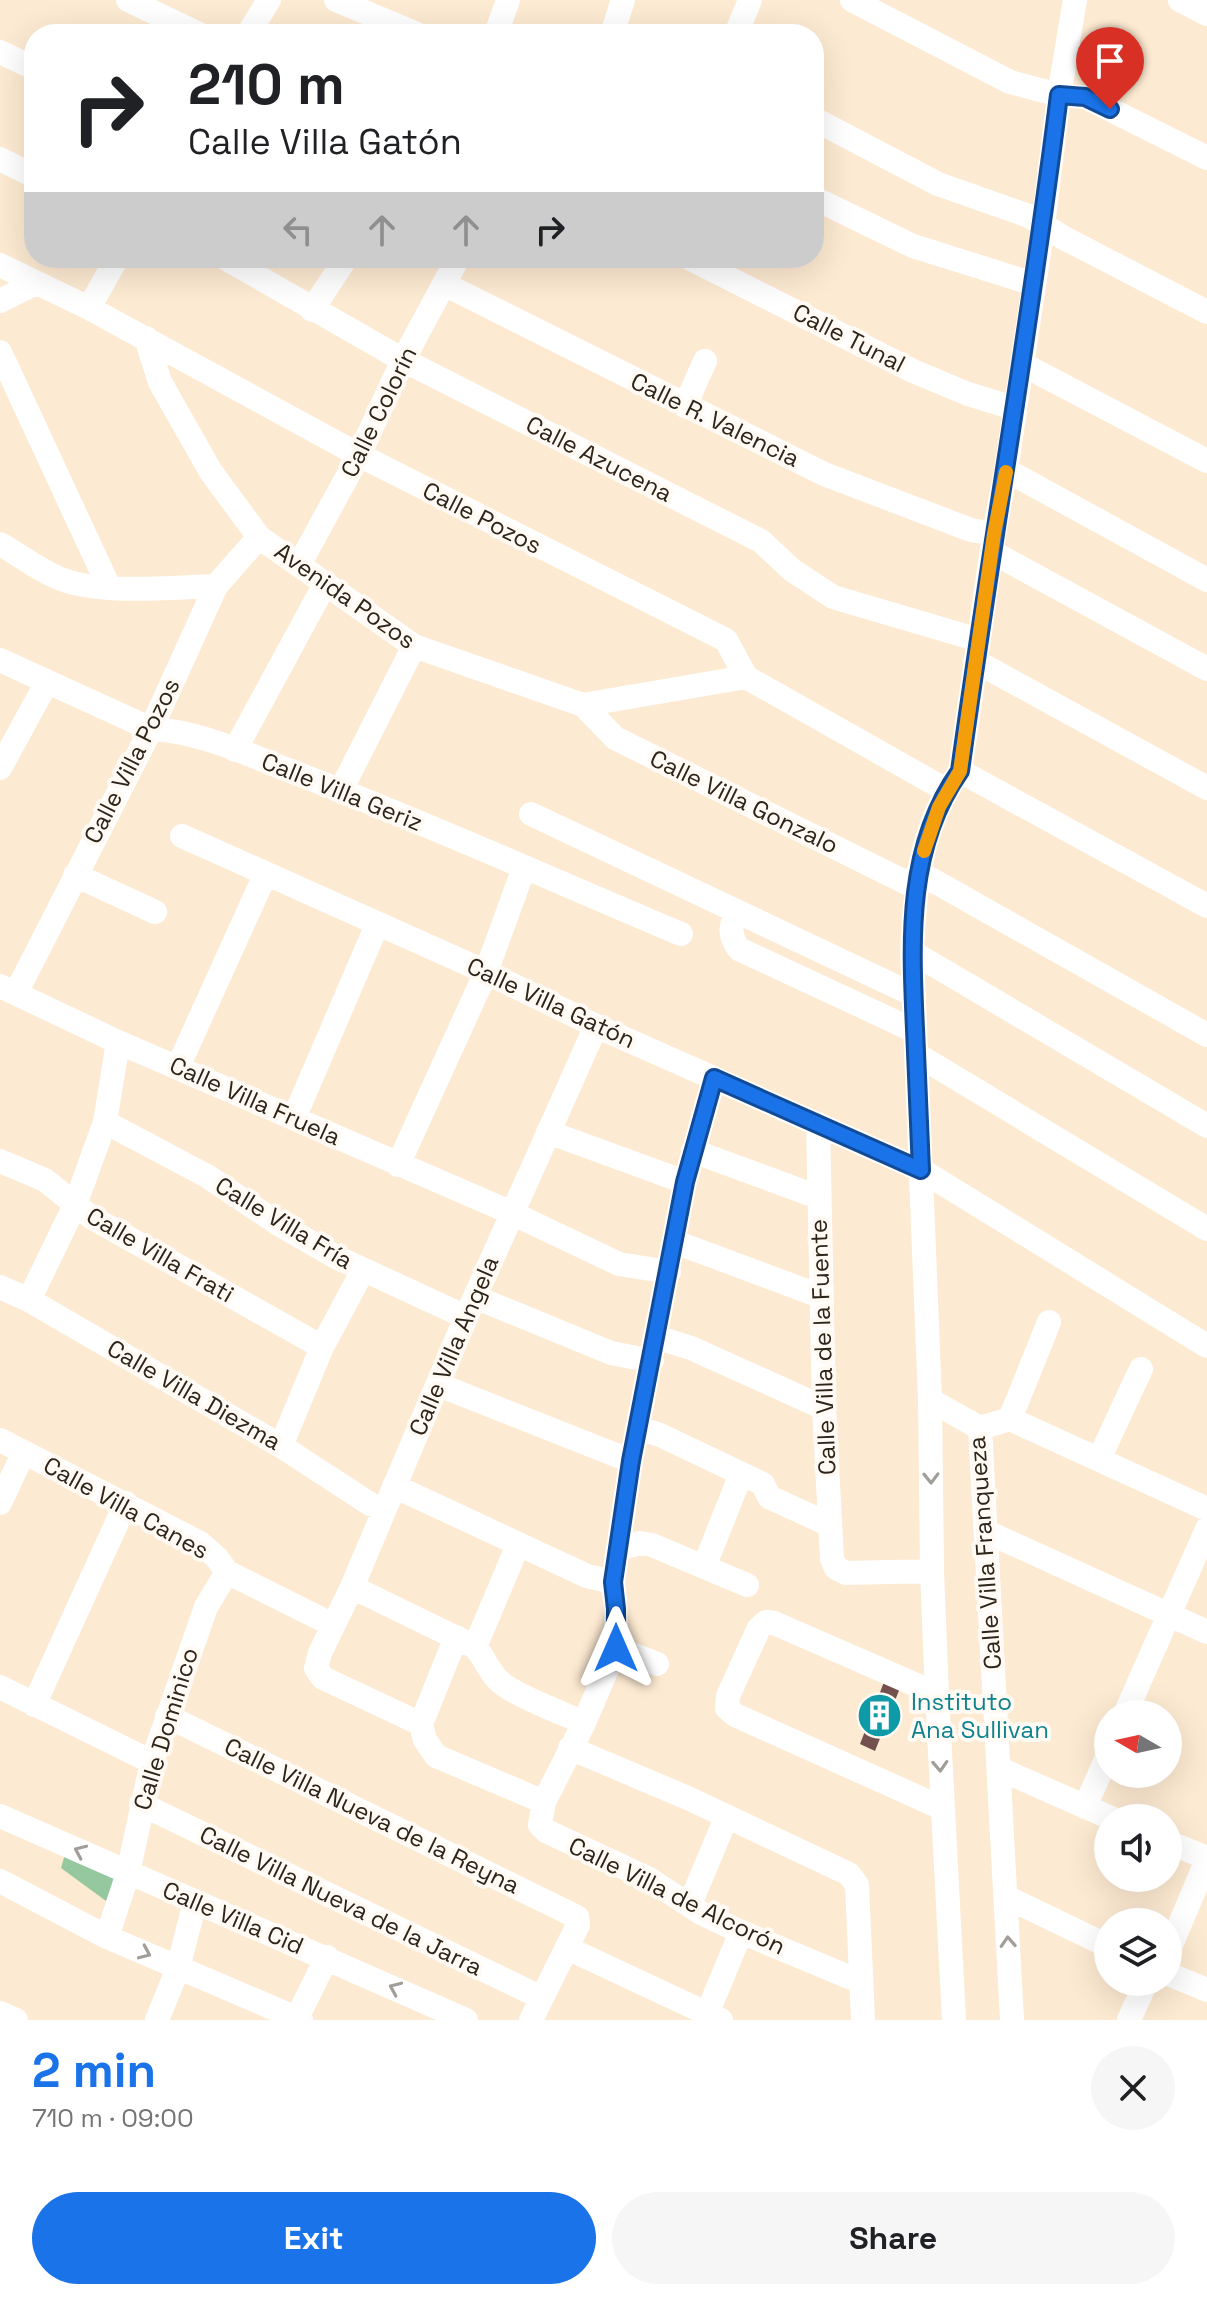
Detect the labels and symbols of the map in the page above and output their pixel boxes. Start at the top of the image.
pin [1076,27,1144,109]
street label: Calle Tunal [788,296,911,379]
street label: Calle Colorín [334,341,424,482]
street label: Calle R. Valencia [626,365,805,474]
street label: Calle Azucena [521,408,678,509]
street label: Calle Pozos [418,474,547,561]
street label: Avenida Pozos [269,535,422,656]
street label: Calle Villa Pozos [77,673,187,849]
street label: Calle Villa Gonzalo [645,743,844,861]
street label: Calle Villa Geriz [257,745,427,838]
street label: Calle Villa Gatón [462,950,640,1055]
street label: Calle Villa Fruela [165,1049,346,1152]
street label: Calle Villa Fría [210,1169,359,1276]
street label: Calle Villa Frati [81,1200,239,1309]
street label: Calle Villa de la Fuente [803,1218,842,1476]
street label: Calle Villa Angela [402,1251,505,1440]
street label: Calle Villa Diezma [102,1332,287,1457]
street label: Calle Villa Franqueza [961,1435,1008,1671]
street label: Calle Villa Canes [38,1449,214,1566]
one-way arrow [922,1472,940,1485]
position arrow [574,1606,658,1690]
street label: Calle Dominico [126,1644,205,1814]
place label: Instituto Ana Sullivan [911,1686,1049,1745]
building icon: Instituto Ana Sullivan [856,1692,904,1740]
north arrow [1094,1700,1182,1788]
street label: Calle Villa Nueva de la Reyna [220,1730,525,1901]
one-way arrow [931,1760,948,1773]
street label: Calle Villa Nueva de la Jarra [195,1818,488,1983]
street label: Calle Villa de Alcorón [564,1830,791,1962]
one-way arrow [73,1845,88,1861]
street label: Calle Villa Cid [158,1874,308,1961]
one-way arrow [1000,1935,1017,1948]
one-way arrow [137,1944,151,1960]
one-way arrow [389,1982,403,1998]

